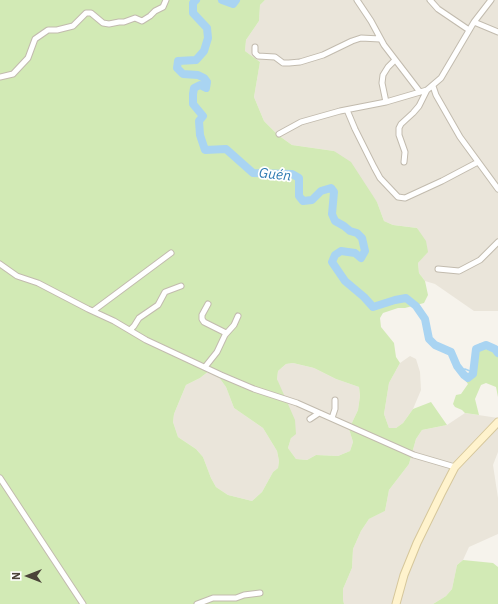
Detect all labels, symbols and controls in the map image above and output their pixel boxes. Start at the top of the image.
water label: Guén [258,165,292,185]
north arrow [8,556,48,596]
text: N [9,572,23,580]

